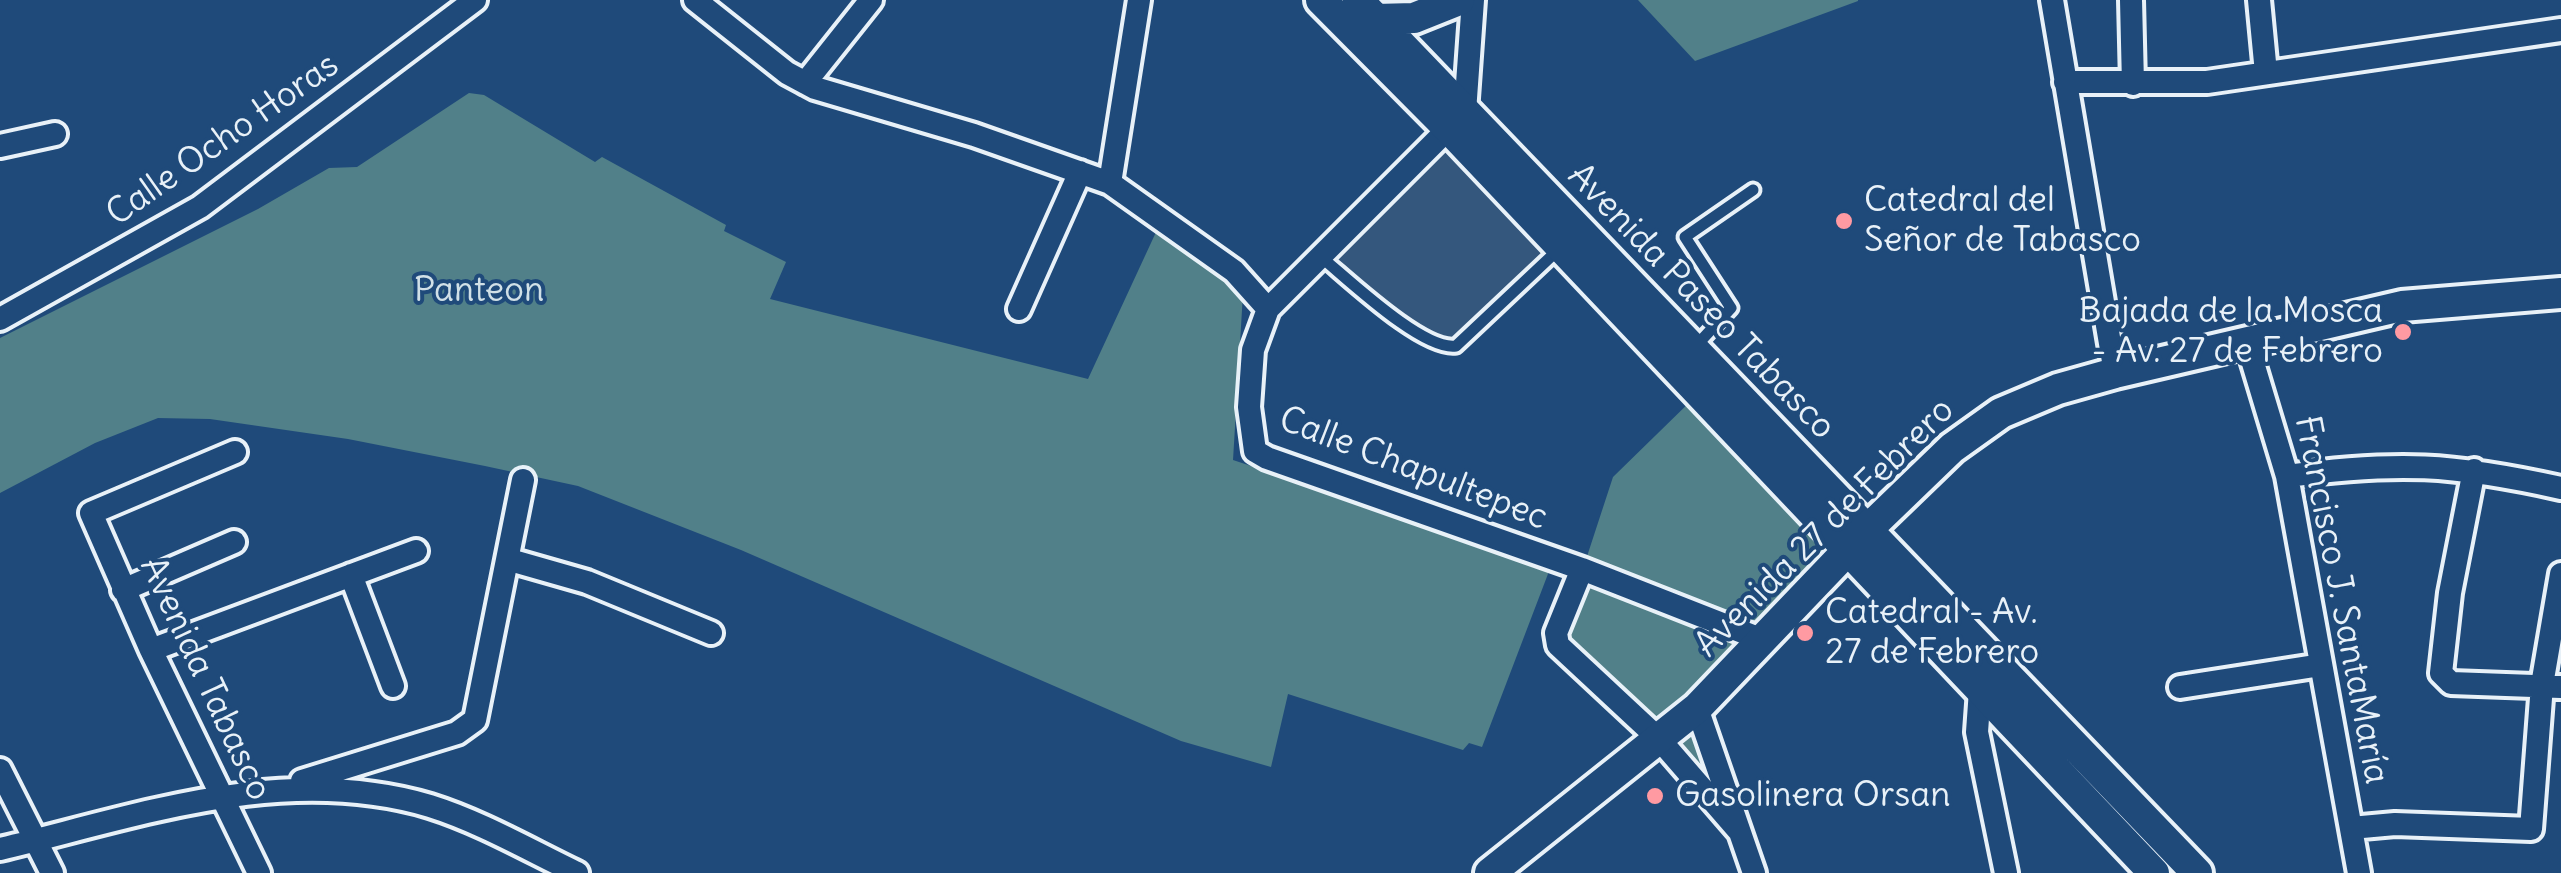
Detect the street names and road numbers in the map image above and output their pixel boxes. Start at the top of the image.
street label: Calle Ocho Horas [99,44,347,236]
street label: Avenida Paseo Tabasco [1559,156,1843,448]
street label: Avenida 27 de Febrero [1687,390,1963,666]
street label: Calle Chapultepec [1273,399,1553,539]
street label: Francisco J. SantaMaría [2285,412,2397,788]
street label: Avenida Tabasco [130,551,280,807]

